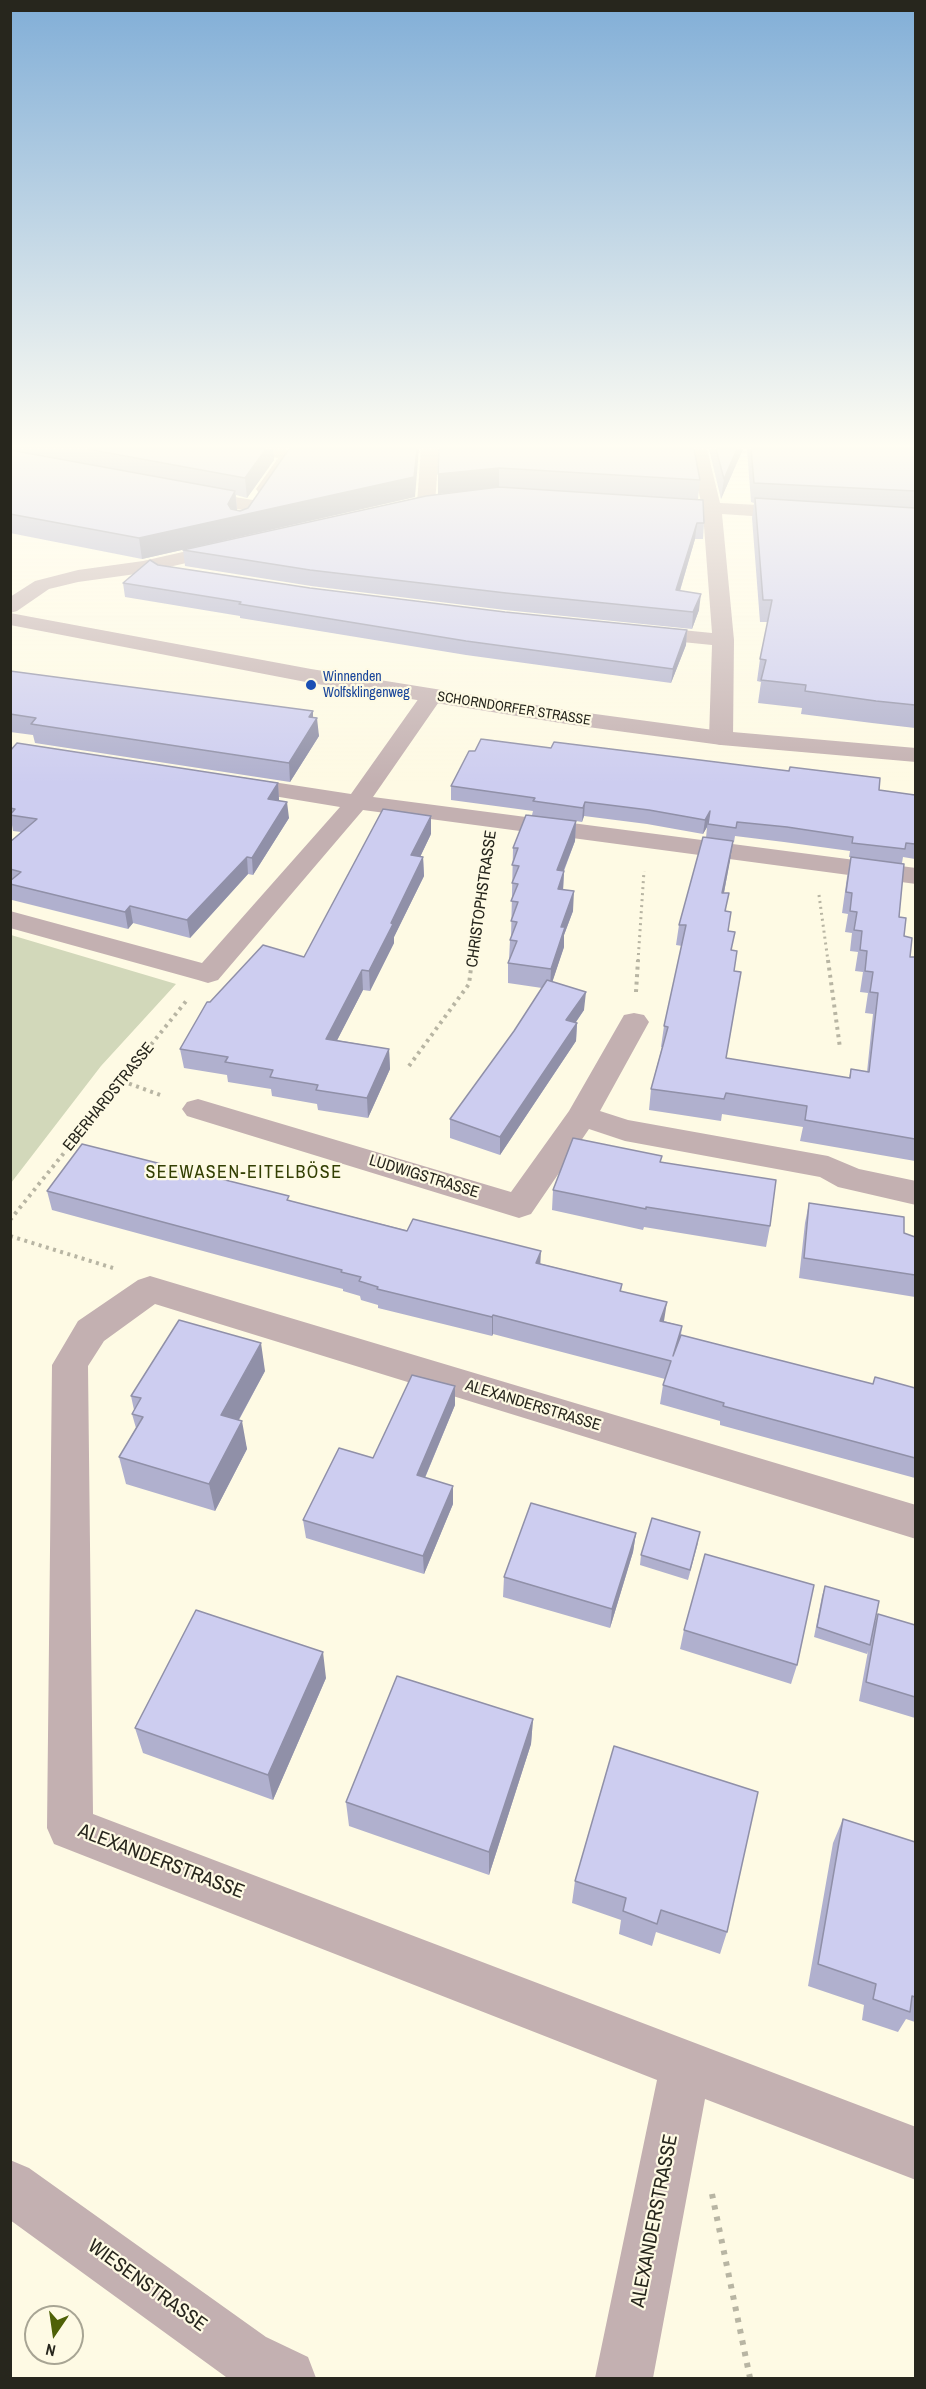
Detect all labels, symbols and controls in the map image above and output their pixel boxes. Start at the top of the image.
place label: Winnenden Wolfsklingenweg [323,669,410,702]
marker: Winnenden Wolfsklingenweg [304,678,318,692]
street label: SCHORNDORFER STRASSE [436,689,592,729]
street label: CHRISTOPHSTRASSE [463,829,501,969]
street label: EBERHARDSTRASSE [59,1039,159,1155]
street label: LUDWIGSTRASSE [367,1151,481,1203]
district label: SEEWASEN-EITELBÖSE [145,1162,343,1184]
street label: ALEXANDERSTRASSE [463,1376,603,1436]
street label: ALEXANDERSTRASSE [75,1819,247,1905]
street label: ALEXANDERSTRASSE [626,2132,684,2310]
street label: WIESENSTRASSE [83,2235,211,2337]
north arrow [24,2305,84,2365]
text: N [43,2339,58,2362]

